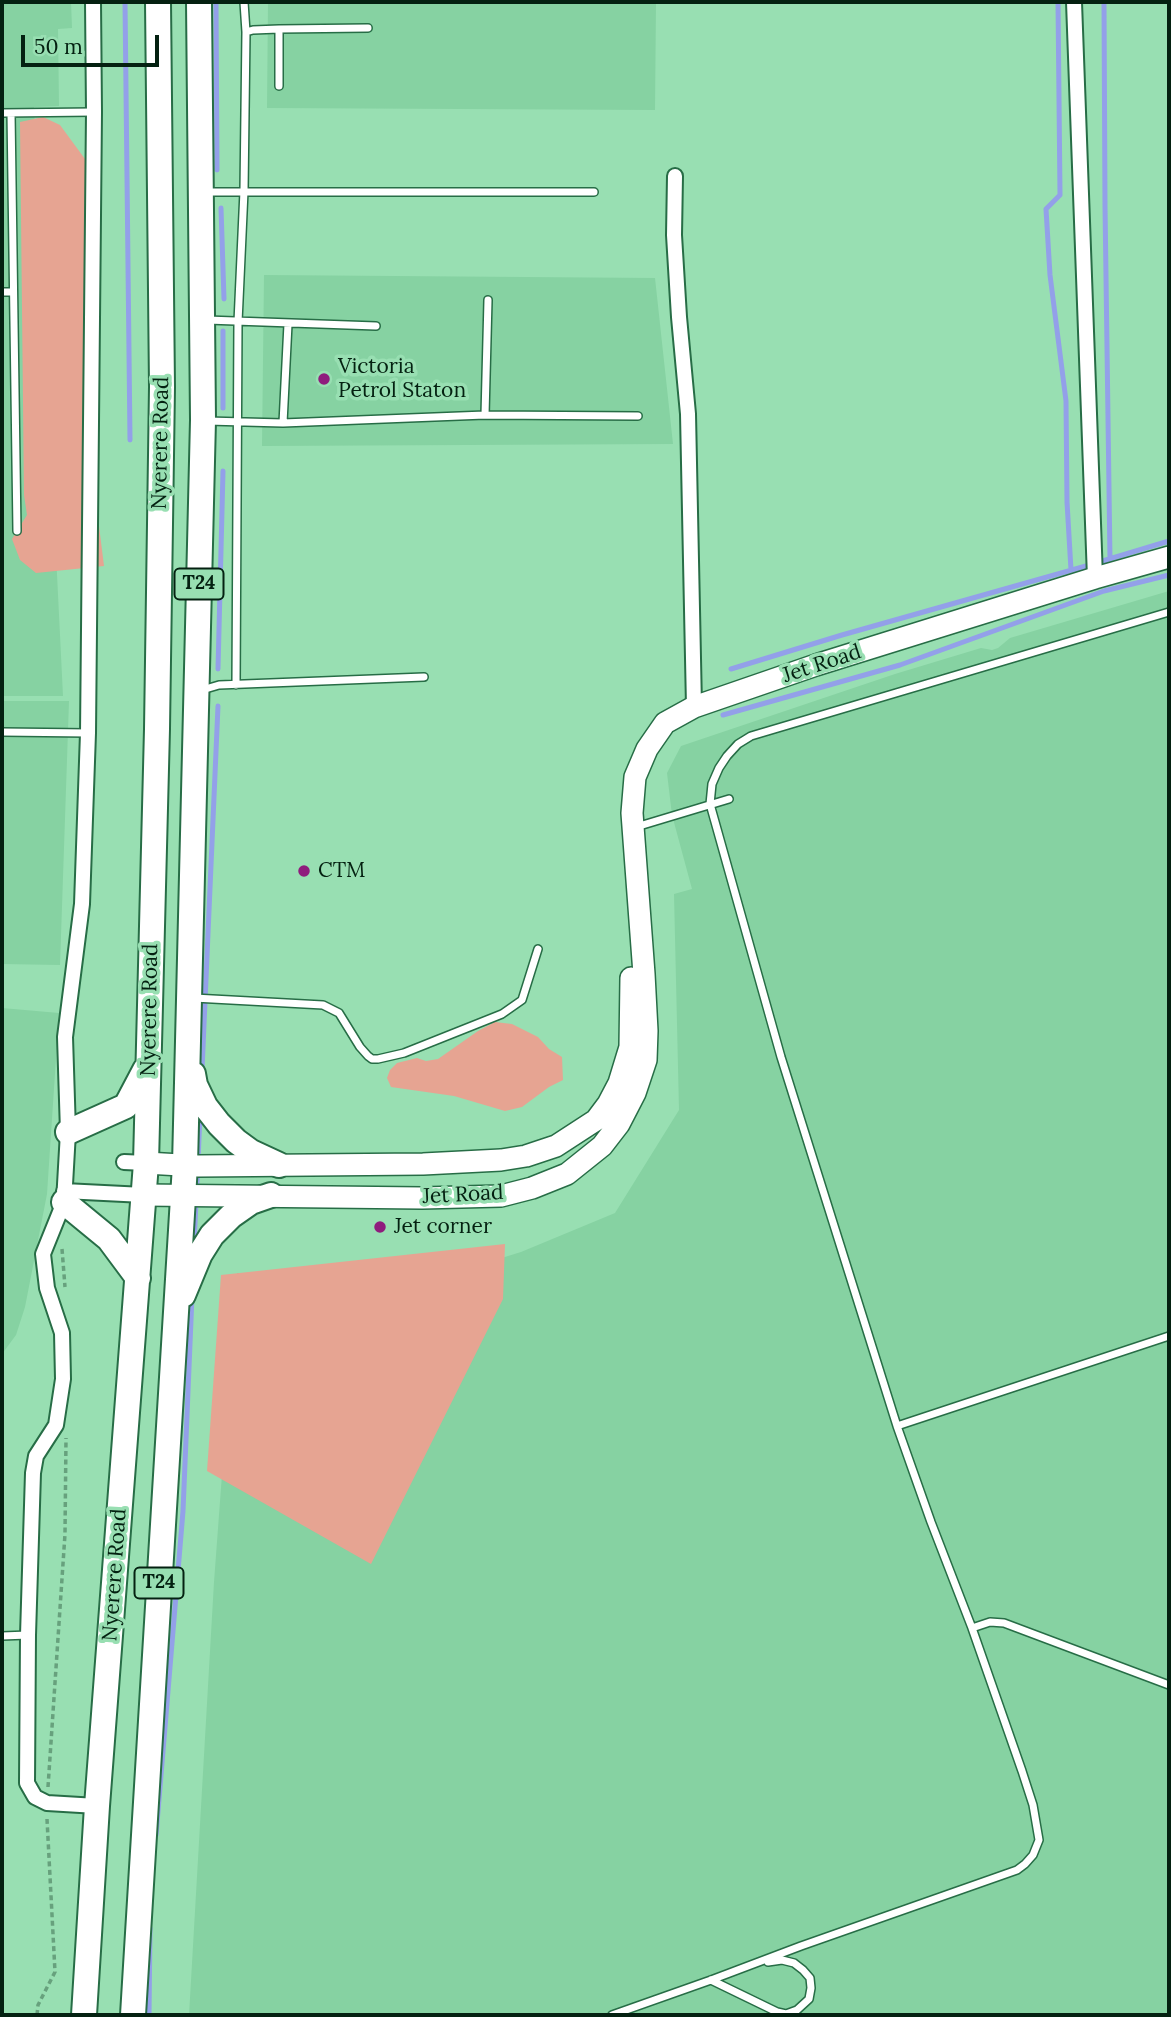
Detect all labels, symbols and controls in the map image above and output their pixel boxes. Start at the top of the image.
scale bar [24,21,163,65]
text: 50 m [34,33,83,60]
place label: Victoria Petrol Staton [338,354,466,404]
marker: Victoria Petrol Staton [316,371,332,387]
street label: Nyerere Road [147,376,175,510]
road number: T24 [174,568,224,600]
street label: Jet Road [780,639,864,689]
place label: CTM [318,858,365,884]
marker: CTM [296,863,312,879]
street label: Nyerere Road [136,943,164,1077]
street label: Jet Road [422,1180,504,1210]
place label: Jet corner [394,1214,492,1240]
marker: Jet corner [372,1219,388,1235]
street label: Nyerere Road [98,1508,132,1642]
road number: T24 [134,1568,184,1598]

